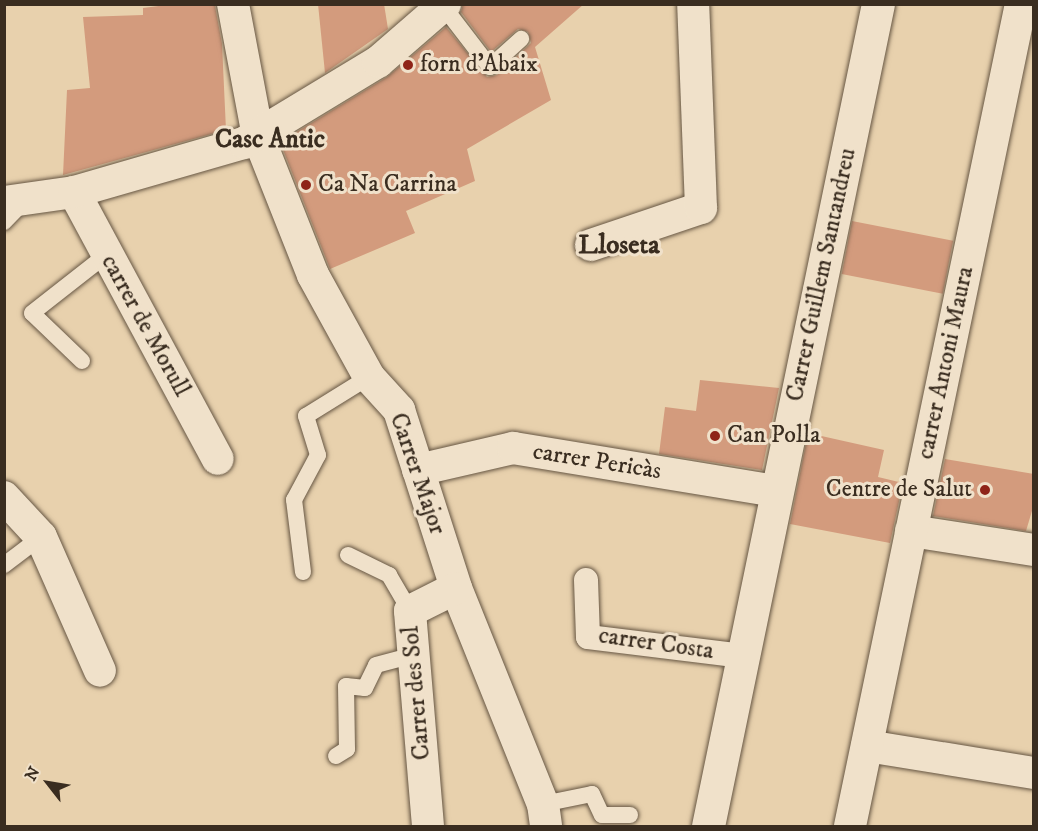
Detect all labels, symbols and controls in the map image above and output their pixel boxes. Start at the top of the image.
place label: forn d'Abaix [420,51,538,79]
marker: forn d'Abaix [401,58,415,72]
district label: Casc Antic [215,124,325,156]
street label: Carrer Guillem Santandreu [781,146,863,404]
place label: Ca Na Carrina [318,171,457,199]
marker: Ca Na Carrina [299,178,313,192]
district label: Lloseta [578,230,660,262]
street label: carrer de Morull [94,250,196,402]
street label: carrer Antoni Maura [912,264,980,462]
street label: Carrer Major [383,410,451,538]
place label: Can Polla [727,422,821,450]
marker: Can Polla [708,429,722,443]
street label: carrer Pericàs [531,438,663,486]
place label: Centre de Salut [826,476,972,504]
marker: Centre de Salut [976,481,994,499]
street label: carrer Costa [597,622,715,666]
street label: Carrer des Sol [397,625,437,761]
north arrow [18,753,78,813]
text: N [21,763,45,785]

